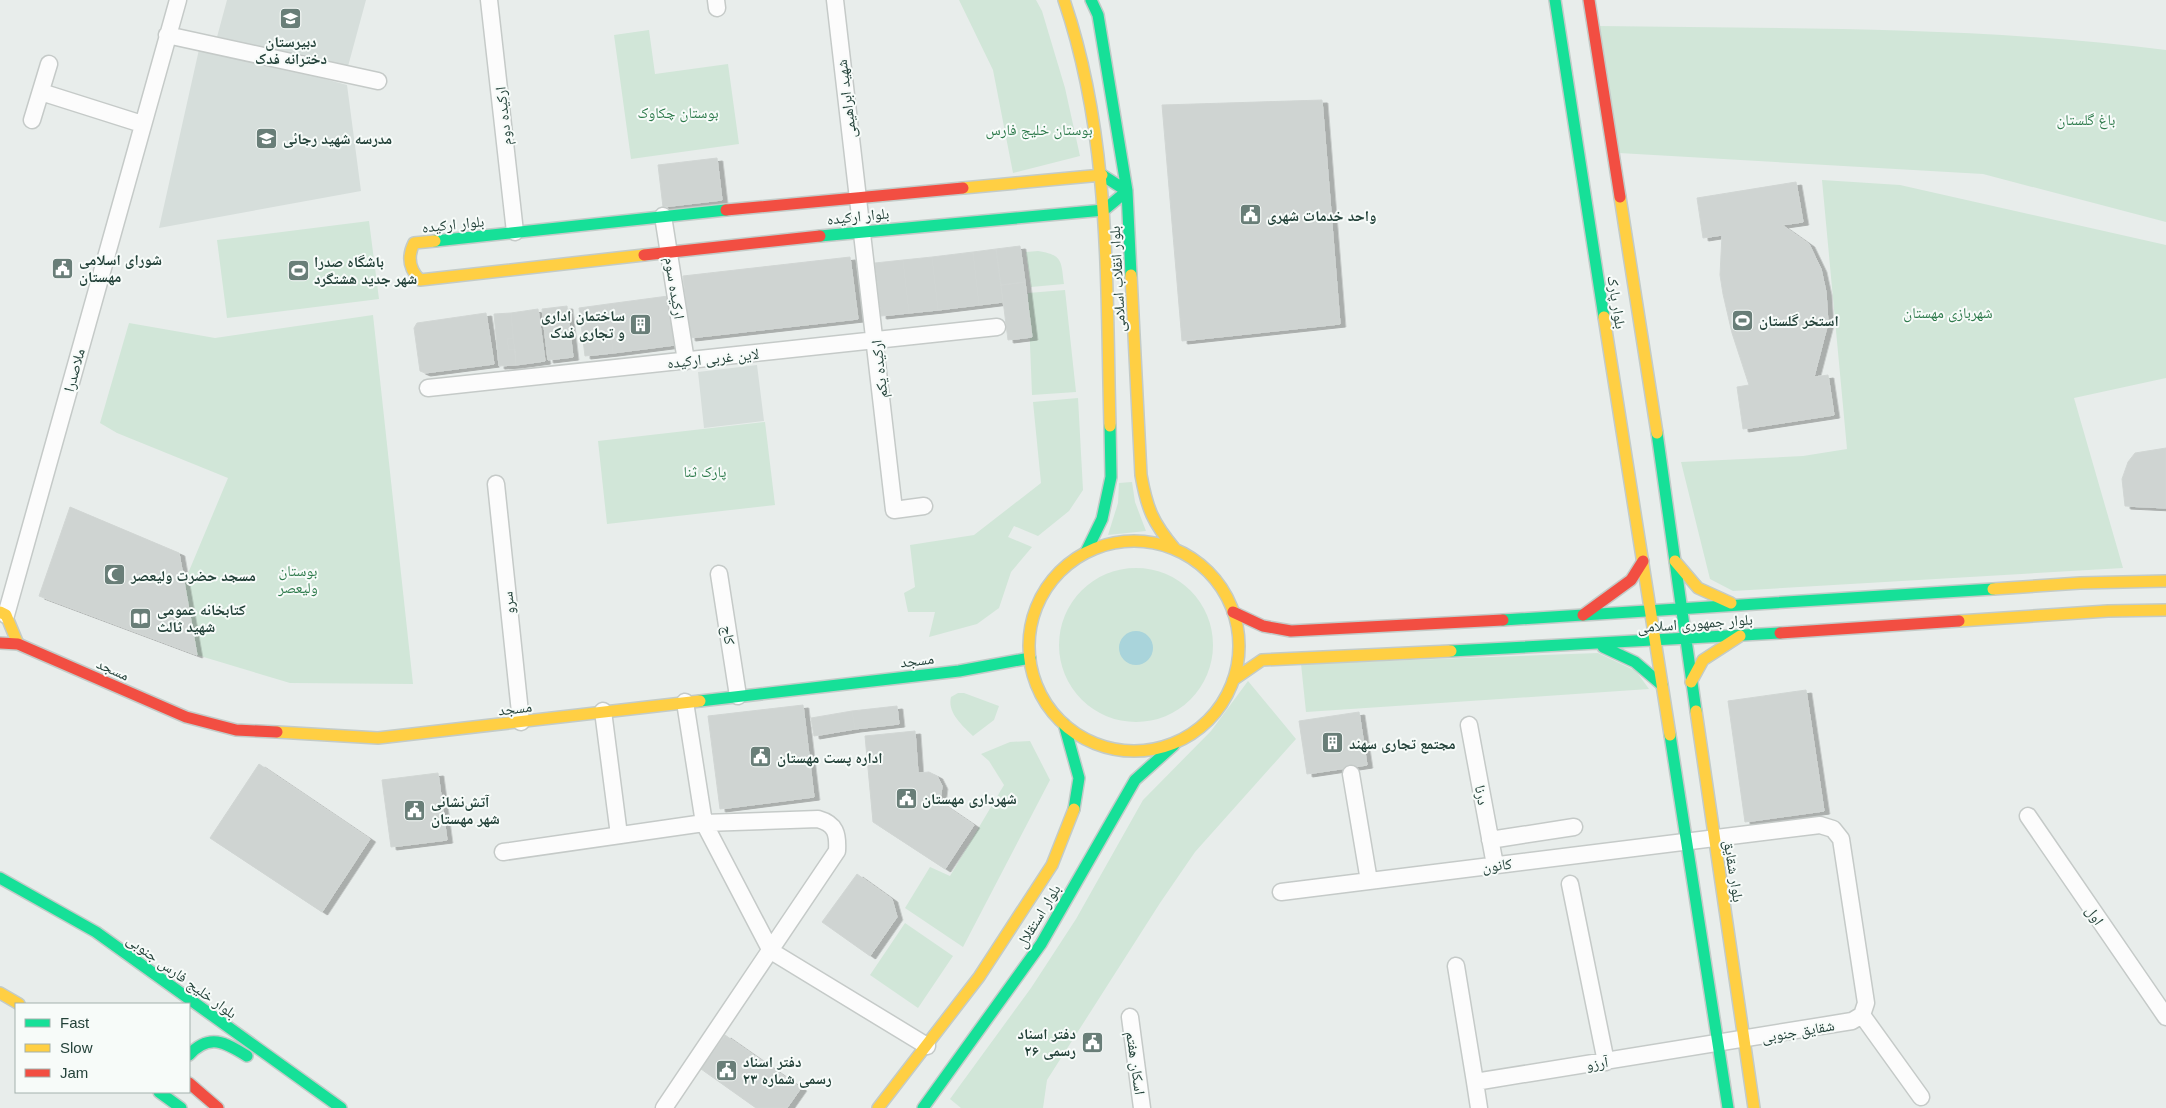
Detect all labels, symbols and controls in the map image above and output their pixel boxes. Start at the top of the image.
school or university icon: دبیرستان دخترانه فدک [279,6,303,30]
place label: دبیرستان دخترانه فدک [255,33,327,67]
street label: شهید ابراهیمی [833,58,861,139]
street label: ارکیده دوم [491,86,517,146]
park label: بوستان چکاوک [637,104,719,123]
park label: باغ گلستان [2057,111,2115,130]
park label: بوستان خلیج فارس [985,121,1093,140]
school or university icon: مدرسه شهید رجائی [255,126,279,150]
place label: مدرسه شهید رجائی [283,130,392,148]
public building icon: واحد خدمات شهری [1239,203,1263,227]
street label: بلوار ارکیده [826,204,890,229]
place label: واحد خدمات شهری [1267,207,1377,225]
street label: بلوار ارکیده [421,212,485,237]
street label: بلوار انقلاب اسلامی [1106,225,1130,333]
place label: شورای اسلامی مهستان [79,251,162,286]
place label: باشگاه صدرا شهر جدید هشتگرد [314,253,417,288]
public building icon: شورای اسلامی مهستان [51,256,75,280]
street label: ارکیده سوم [660,256,688,321]
sports icon: باشگاه صدرا شهر جدید هشتگرد [286,258,310,282]
street label: بلوار پارک [1603,274,1630,330]
park label: شهربازی مهستان [1903,304,1993,323]
place label: ساختمان اداری و تجاری فدک [541,307,625,342]
sports icon: استخر گلستان [1731,308,1755,332]
building icon: ساختمان اداری و تجاری فدک [629,312,653,336]
place label: استخر گلستان [1759,312,1839,330]
street label: ارکیده یکم [867,339,892,399]
street label: لاین غربی ارکیده [666,345,760,373]
street label: ملاصدرا [60,346,89,394]
park label: پارک ثنا [683,463,727,481]
park label: بوستان ولیعصر [277,562,318,597]
mosque icon: مسجد حضرت ولیعصر [103,563,127,587]
place label: مسجد حضرت ولیعصر [130,567,256,584]
street label: سرو [498,590,519,615]
place label: کتابخانه عمومی شهید ثالث [157,601,246,636]
library icon: کتابخانه عمومی شهید ثالث [129,606,153,630]
street label: بلوار جمهوری اسلامی [1637,610,1753,638]
street label: کاج [717,624,739,646]
street label: مسجد [899,649,935,671]
street label: مسجد [94,654,132,684]
street label: مسجد [497,697,533,719]
building icon: مجتمع تجاری سهند [1321,731,1345,755]
place label: مجتمع تجاری سهند [1349,735,1456,754]
public building icon: اداره پست مهستان [749,745,773,769]
place label: اداره پست مهستان [777,749,883,767]
street label: درنا [1471,784,1492,807]
public building icon: شهرداری مهستان [894,786,918,810]
place label: شهرداری مهستان [922,790,1017,808]
place label: آتش‌نشانی شهر مهستان [431,793,500,828]
public building icon: آتش‌نشانی شهر مهستان [403,798,427,822]
street label: بلوار شقایق [1719,839,1747,904]
street label: کانون [1481,855,1513,877]
street label: بلوار استقلال [1012,881,1065,952]
street label: اول [2081,902,2108,929]
street label: بلوار خلیج فارس جنوبی [123,930,240,1023]
legend [15,1003,190,1093]
text: Fast [60,1014,90,1031]
street label: شقایق جنوبی [1760,1016,1836,1048]
place label: دفتر اسناد رسمی ۲۶ [1018,1025,1076,1060]
public building icon: دفتر اسناد رسمی ۲۶ [1080,1030,1104,1054]
street label: اسکان هفتم [1121,1030,1149,1096]
text: Slow [60,1039,93,1056]
place label: دفتر اسناد رسمی شماره ۲۳ [743,1053,832,1088]
street label: آرزو [1585,1053,1611,1074]
public building icon: دفتر اسناد رسمی شماره ۲۳ [715,1058,739,1082]
text: Jam [60,1064,88,1081]

